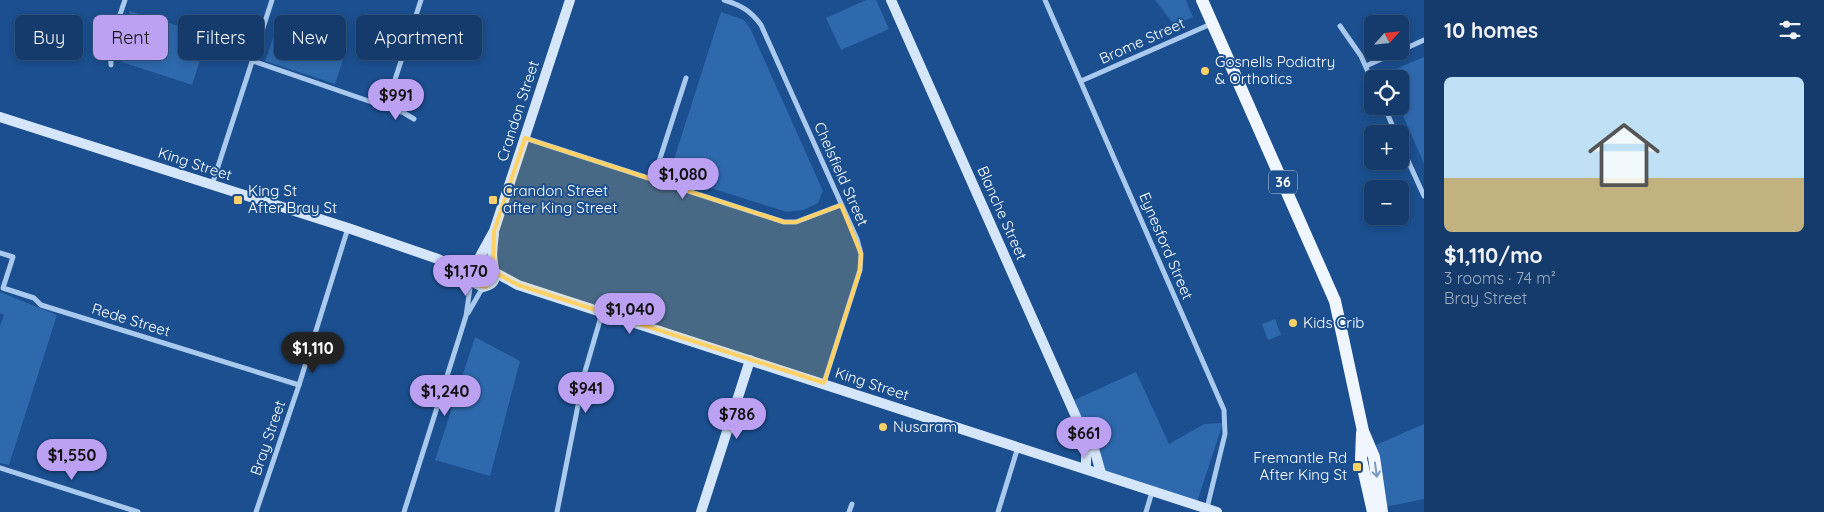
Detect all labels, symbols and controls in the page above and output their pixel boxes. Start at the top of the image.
street label: Brome Street [1096,13,1187,68]
chip: Buy [15,15,83,60]
chip: Rent [93,15,168,60]
chip: Filters [178,15,264,60]
chip: New [274,15,346,60]
chip: Apartment [356,15,482,60]
north arrow [1364,15,1409,60]
map controls [1364,15,1409,225]
icon: filters [1776,16,1804,44]
text: 10 homes [1444,17,1538,43]
place label: Gosnells Podiatry & Orthotics [1215,52,1335,88]
street label: Crandon Street [492,58,543,164]
marker: Gosnells Podiatry & Orthotics [1199,65,1211,77]
button: locate [1364,70,1409,115]
pin: $991 [366,78,426,121]
text: $991 [379,85,413,105]
icon: home [1579,110,1669,200]
street label: Chelsfield Street [810,119,873,229]
button: + [1364,125,1409,170]
street label: King Street [156,143,234,184]
pin: $1,080 [642,158,724,200]
street label: Blanche Street [973,163,1032,263]
text: $1,080 [659,164,707,184]
road number: 36 [1269,170,1297,193]
button: − [1364,180,1409,225]
place label: King St After Bray St [248,181,337,217]
place label: Crandon Street after King Street [503,181,617,217]
street label: Eynesford Street [1135,189,1198,302]
marker: King St After Bray St [232,194,244,206]
marker: Crandon Street after King Street [487,194,499,206]
text: $1,110/mo [1444,242,1543,268]
pin: $1,170 [425,254,507,297]
text: $1,170 [444,261,488,281]
text: 3 rooms · 74 m² [1444,268,1556,288]
text: Bray Street [1444,288,1527,308]
pin: $1,040 [589,292,671,335]
street label: Rede Street [90,299,173,340]
text: $1,040 [605,299,655,319]
place label: Kids Crib [1303,313,1364,332]
marker: Kids Crib [1287,317,1299,329]
pin: $1,110 [272,332,354,374]
text: $1,110 [292,338,334,358]
street label: King Street [833,363,911,404]
pin: $941 [556,372,616,414]
pin: $1,240 [404,374,486,417]
text: $941 [569,378,603,398]
text: $1,240 [421,381,469,401]
street label: Bray Street [246,398,289,478]
pin: $786 [707,398,767,440]
text: $786 [719,404,755,424]
pin: $661 [1054,416,1114,459]
place label: Nusaram [893,417,957,436]
marker: Nusaram [877,421,889,433]
text: $661 [1067,423,1101,443]
pin: $1,550 [31,438,113,481]
text: $1,550 [48,445,96,465]
place label: Fremantle Rd After King St [1253,448,1347,484]
marker: Fremantle Rd After King St [1351,461,1363,473]
one-way arrow [1371,462,1381,478]

